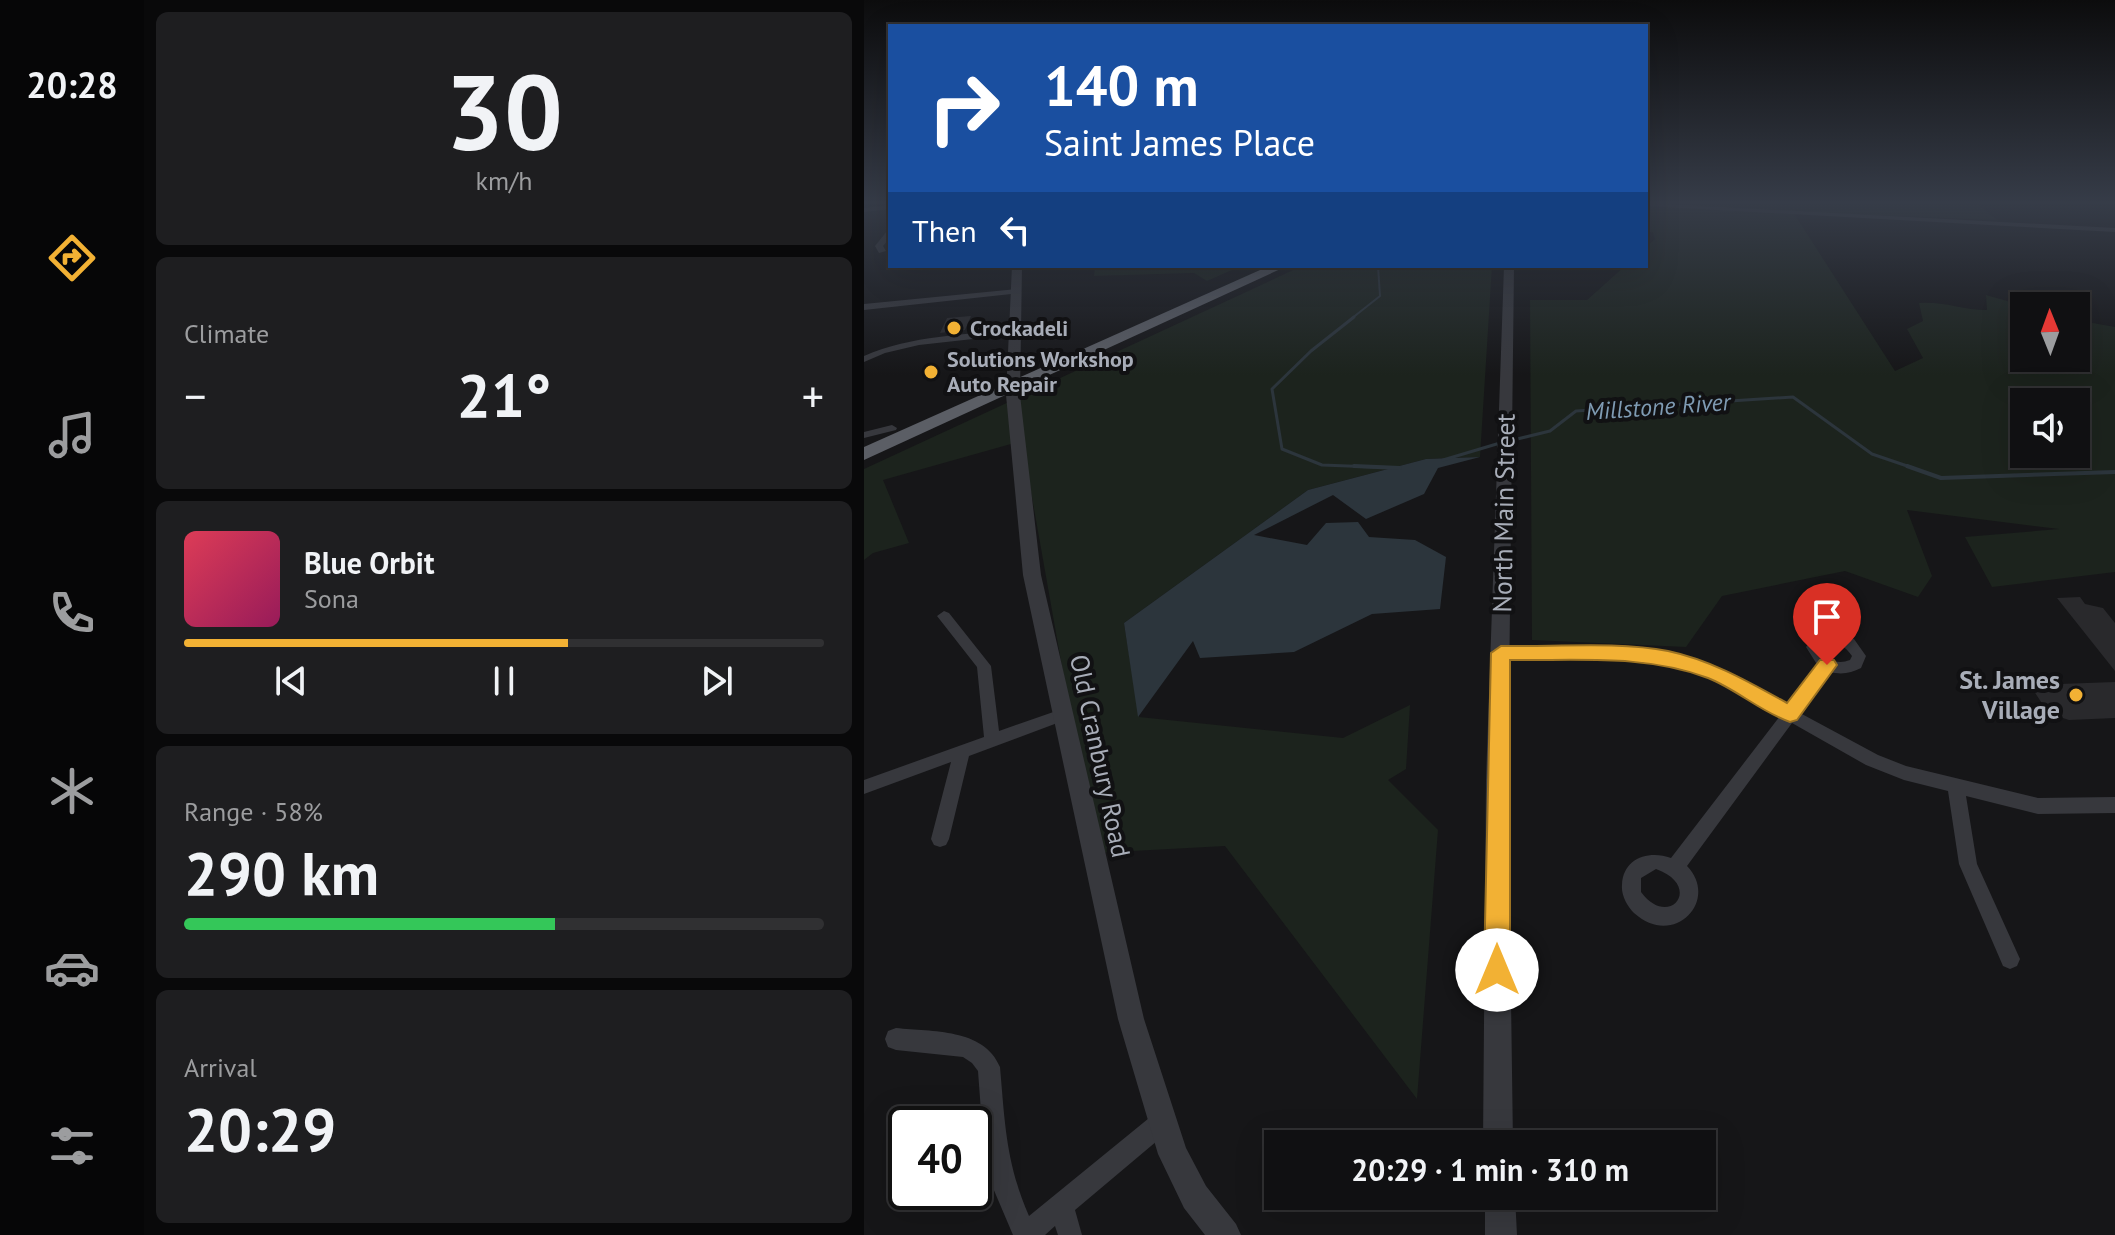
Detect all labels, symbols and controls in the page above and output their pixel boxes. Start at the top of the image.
text: 30 [445,44,563,179]
text: 140 m [1044,49,1199,121]
icon: right [912,56,1016,160]
text: 20:28 [26,61,118,108]
text: Saint James Place [1044,119,1315,166]
text: km/h [476,164,533,197]
icon: left [993,208,1037,252]
text: Then [912,211,977,250]
icon: directions [44,230,100,286]
north arrow [2010,292,2090,372]
map controls [2010,292,2090,468]
place label: Crockadeli [970,314,1068,342]
text: Climate [184,317,269,350]
marker: Crockadeli [945,319,963,337]
place label: Solutions Workshop Auto Repair [947,345,1134,398]
text: 21° [457,356,551,434]
marker: Solutions Workshop Auto Repair [922,363,940,381]
text: − [184,367,206,424]
text: + [802,367,824,424]
water label: Millstone River [1585,386,1734,427]
button: sound [2010,388,2090,468]
icon: music [44,407,100,463]
street label: North Main Street [1485,413,1522,613]
text: Blue Orbit [304,543,434,582]
text: Sona [304,582,359,615]
pin [1793,583,1861,665]
icon: phone [44,585,100,641]
icon: arrive [1805,595,1849,639]
street label: Old Cranbury Road [1063,651,1138,860]
icon: previous [269,659,313,703]
icon: pause [482,659,526,703]
icon: next [695,659,739,703]
place label: St. James Village [1959,663,2060,726]
marker: St. James Village [2067,686,2085,704]
icon: climate [44,763,100,819]
text: Range · 58% [184,795,323,828]
text: 290 km [184,834,379,912]
position arrow [1455,928,1539,1012]
icon: car [44,940,100,996]
text: Arrival [184,1051,257,1084]
text: 20:29 [184,1090,336,1168]
speed limit sign: 40 [888,1106,992,1210]
icon: filters [44,1118,100,1174]
text: 20:29 · 1 min · 310 m [1351,1150,1629,1189]

